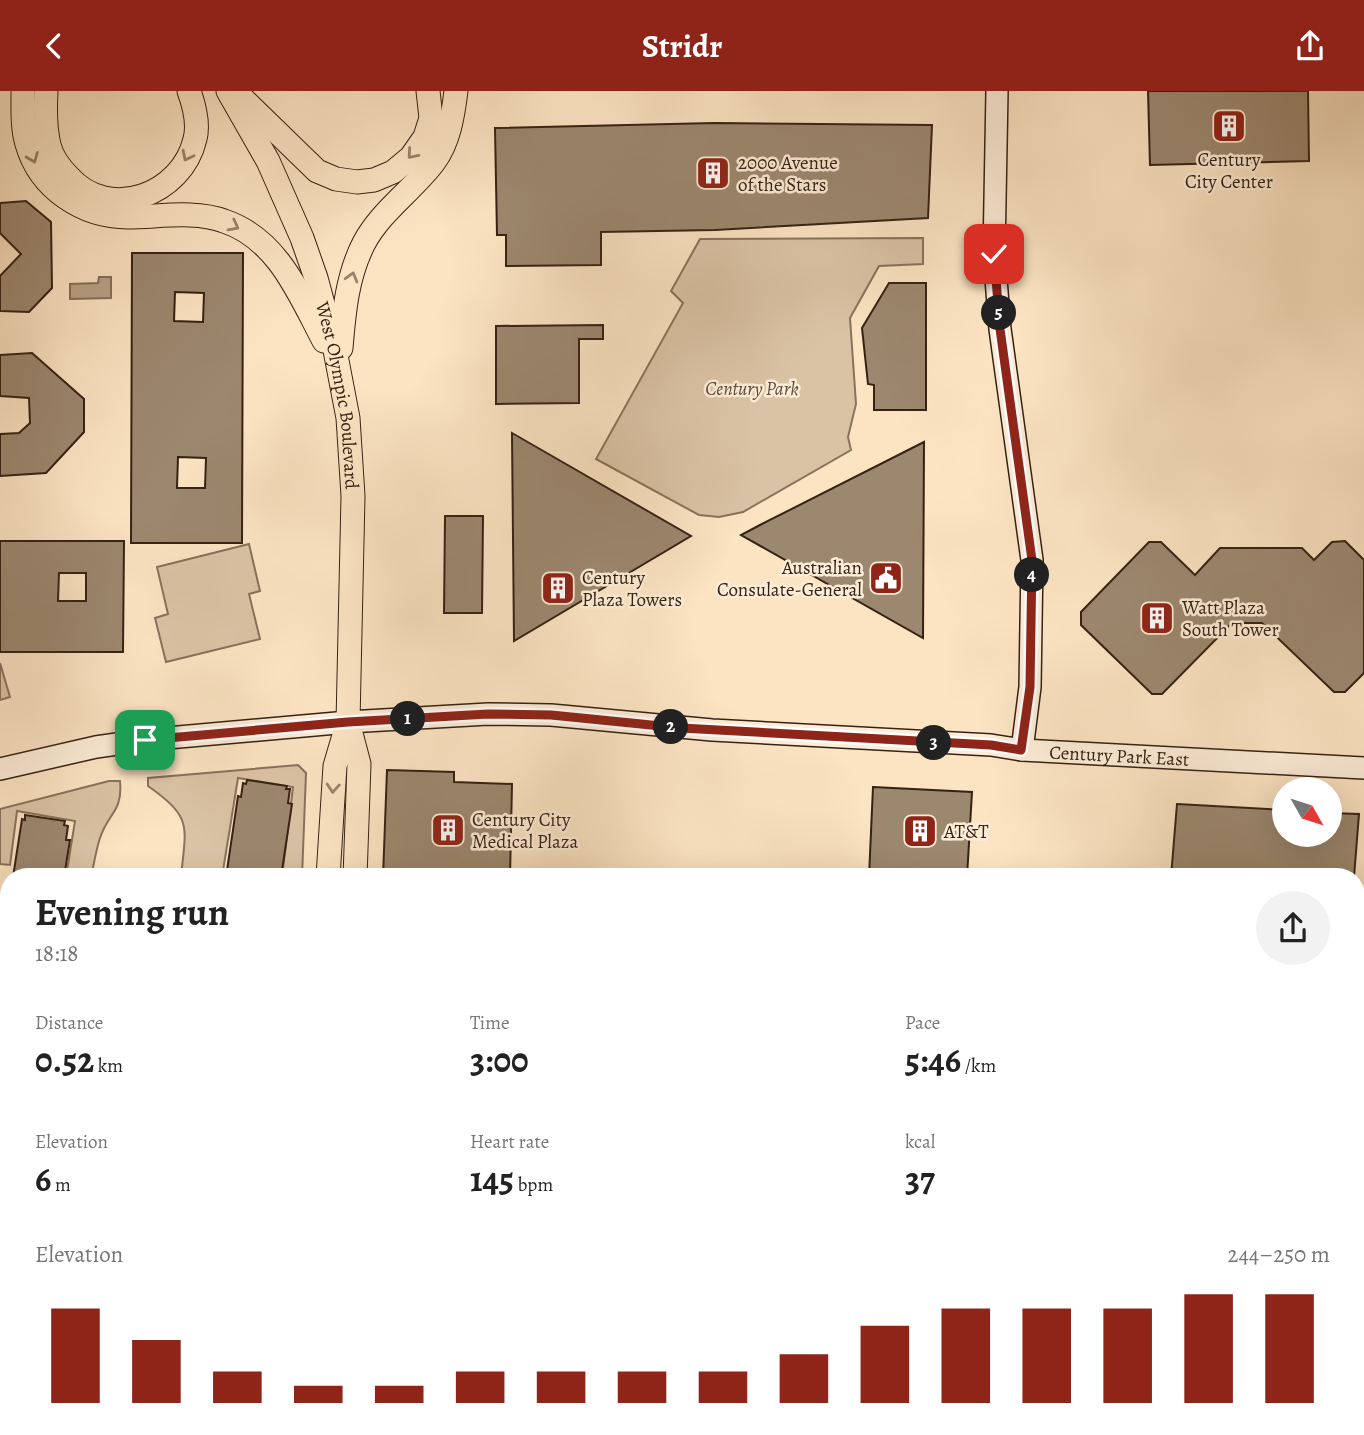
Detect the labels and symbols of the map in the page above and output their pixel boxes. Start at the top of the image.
building icon: Century City Center [1210,107,1248,145]
one-way arrow [408,145,420,158]
place label: Century City Center [1185,147,1273,195]
one-way arrow [182,149,196,161]
place label: 2000 Avenue of the Stars [738,150,838,198]
one-way arrow [24,151,38,163]
building icon: 2000 Avenue of the Stars [694,154,732,192]
one-way arrow [227,218,239,231]
pin [964,224,1024,284]
one-way arrow [344,271,358,283]
pin: 5 [982,295,1016,331]
street label: West Olympic Boulevard [309,298,365,491]
park label: Century Park [705,376,799,402]
place label: Australian Consulate-General [717,555,862,603]
pin: 4 [1014,557,1050,593]
public building icon: Australian Consulate-General [867,559,905,597]
place label: Century Plaza Towers [582,565,682,613]
building icon: Century Plaza Towers [539,569,577,607]
place label: Watt Plaza South Tower [1181,595,1279,643]
building icon: Watt Plaza South Tower [1138,599,1176,637]
pin: 1 [390,701,426,737]
pin: 2 [654,709,688,745]
pin [115,710,175,770]
pin: 3 [916,725,951,761]
street label: Century Park East [1049,739,1190,773]
north arrow [1272,777,1342,847]
one-way arrow [326,783,341,794]
place label: Century City Medical Plaza [472,807,579,855]
building icon: Century City Medical Plaza [429,811,467,849]
building icon: AT&T [901,812,939,850]
place label: AT&T [943,819,989,845]

